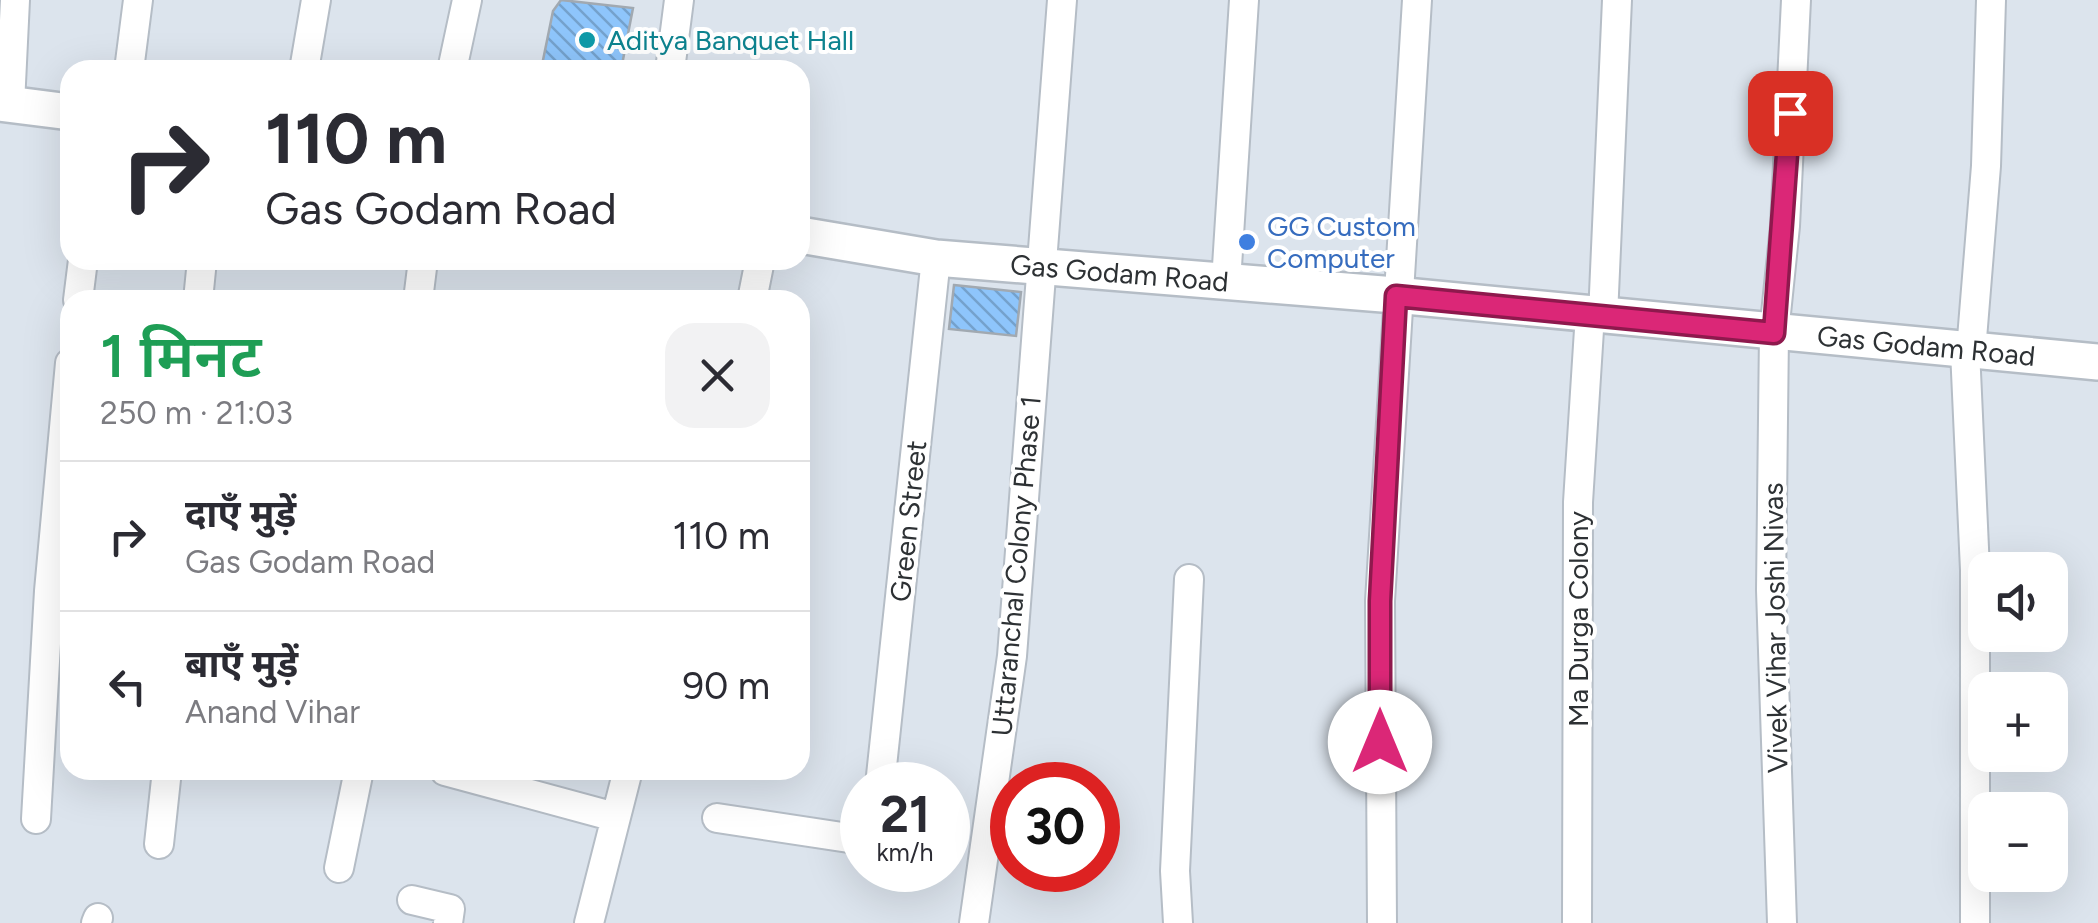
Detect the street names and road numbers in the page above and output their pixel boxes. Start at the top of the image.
street label: Gas Godam Road [1009,247,1230,299]
street label: Gas Godam Road [1816,318,2037,373]
street label: Uttaranchal Colony Phase 1 [984,394,1048,738]
street label: Green Street [883,439,933,603]
street label: Vivek Vihar Joshi Nivas [1755,482,1795,774]
street label: Ma Durga Colony [1561,511,1595,727]

